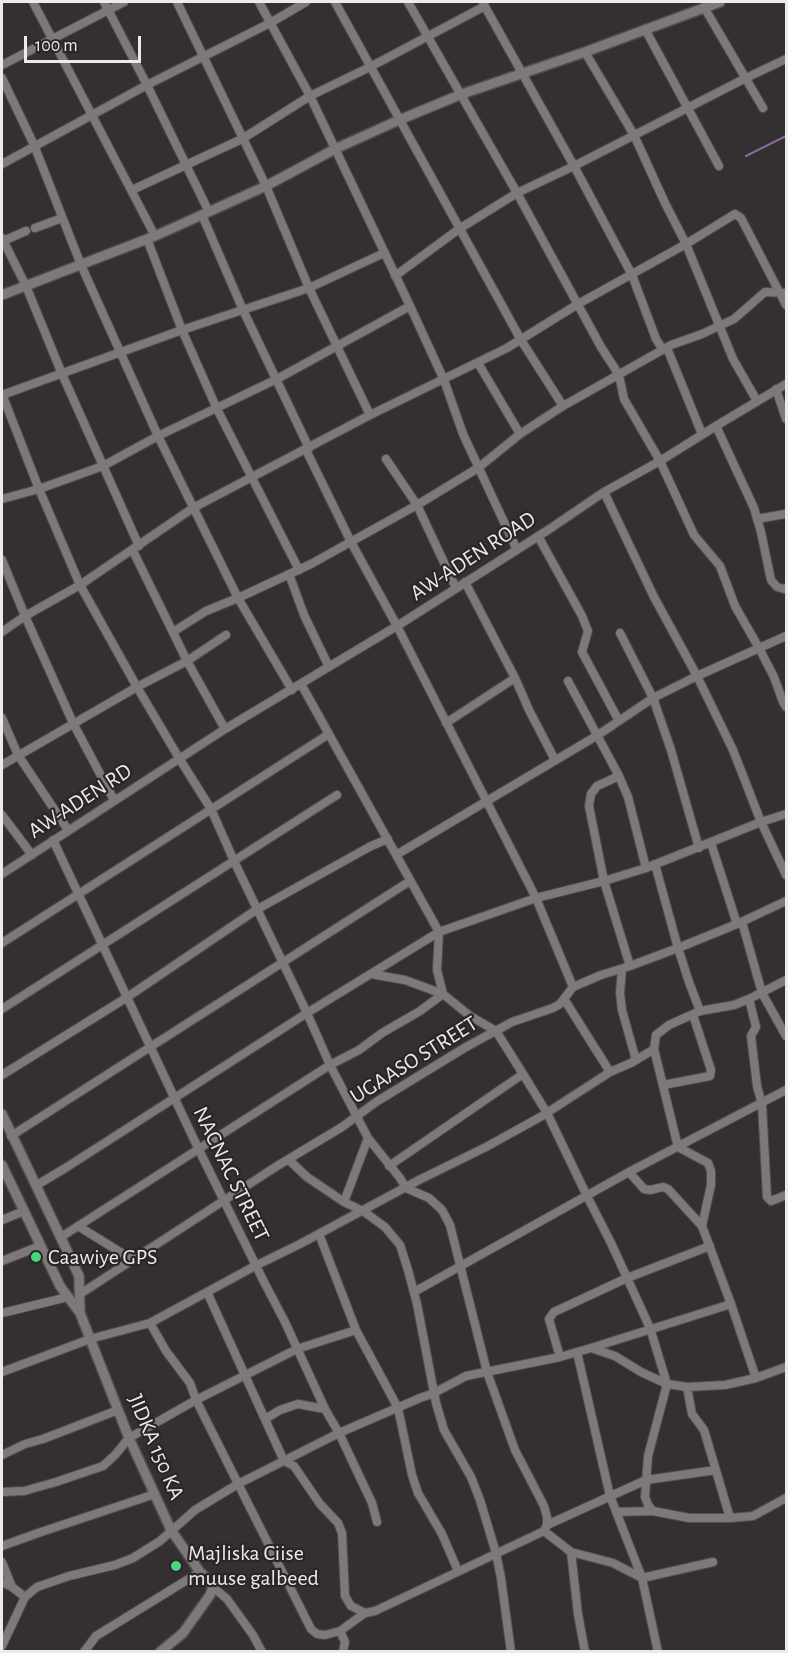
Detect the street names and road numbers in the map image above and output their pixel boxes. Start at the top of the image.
street label: AW-ADEN ROAD [405,506,541,606]
street label: AW-ADEN RD [23,758,137,844]
street label: UGAASO STREET [345,1010,483,1110]
street label: NACNAC STREET [187,1102,275,1246]
street label: JIDKA 150 KA [122,1390,190,1504]

